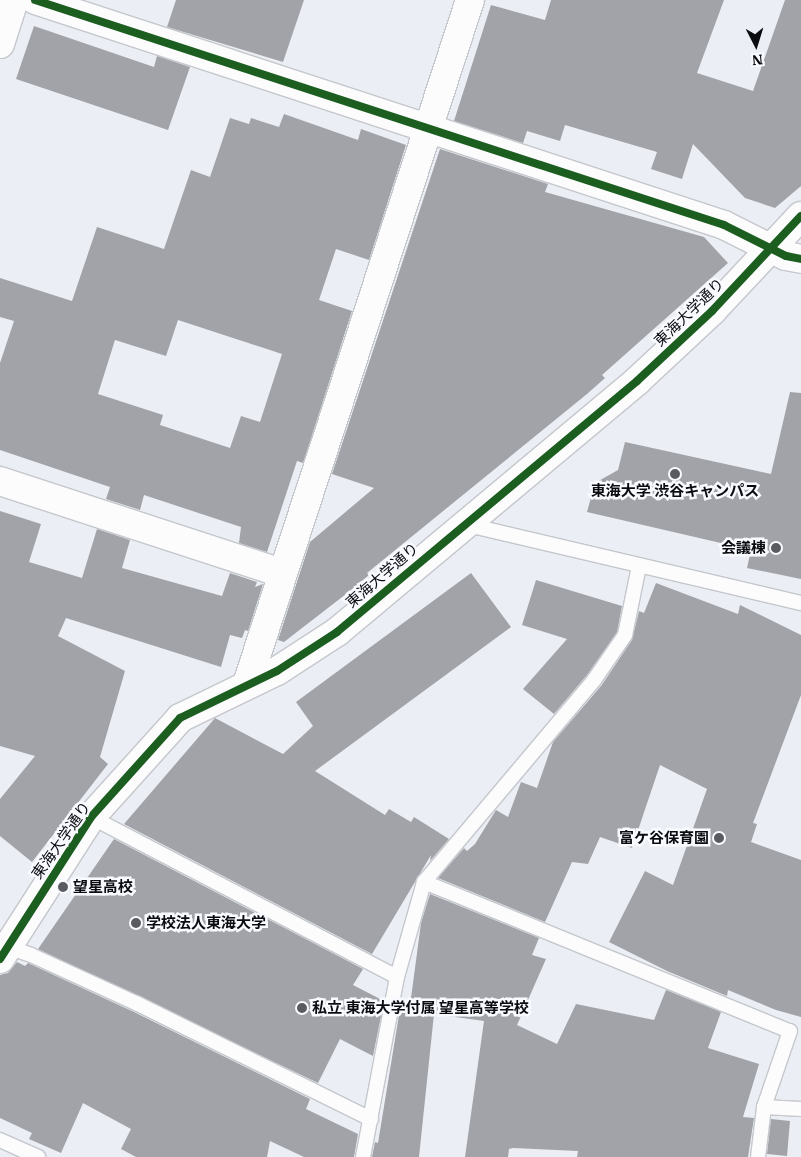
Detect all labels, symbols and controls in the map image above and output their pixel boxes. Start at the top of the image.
north arrow [731,20,781,70]
text: N [751,50,764,69]
street label: 東海大学通り [650,274,728,350]
marker: 東海大学 渋谷キャンパス [669,468,681,480]
place label: 東海大学 渋谷キャンパス [591,482,759,500]
street label: 東海大学通り [342,539,422,611]
place label: 会議棟 [721,539,766,557]
marker: 会議棟 [770,542,782,554]
street label: 東海大学通り [28,798,94,882]
place label: 富ケ谷保育園 [619,829,709,847]
marker: 富ケ谷保育園 [713,832,725,844]
place label: 望星高校 [73,878,133,896]
marker: 望星高校 [57,881,69,893]
place label: 学校法人東海大学 [146,914,266,932]
marker: 学校法人東海大学 [130,917,142,929]
place label: 私立 東海大学付属 望星高等学校 [312,999,529,1017]
marker: 私立 東海大学付属 望星高等学校 [296,1002,308,1014]

